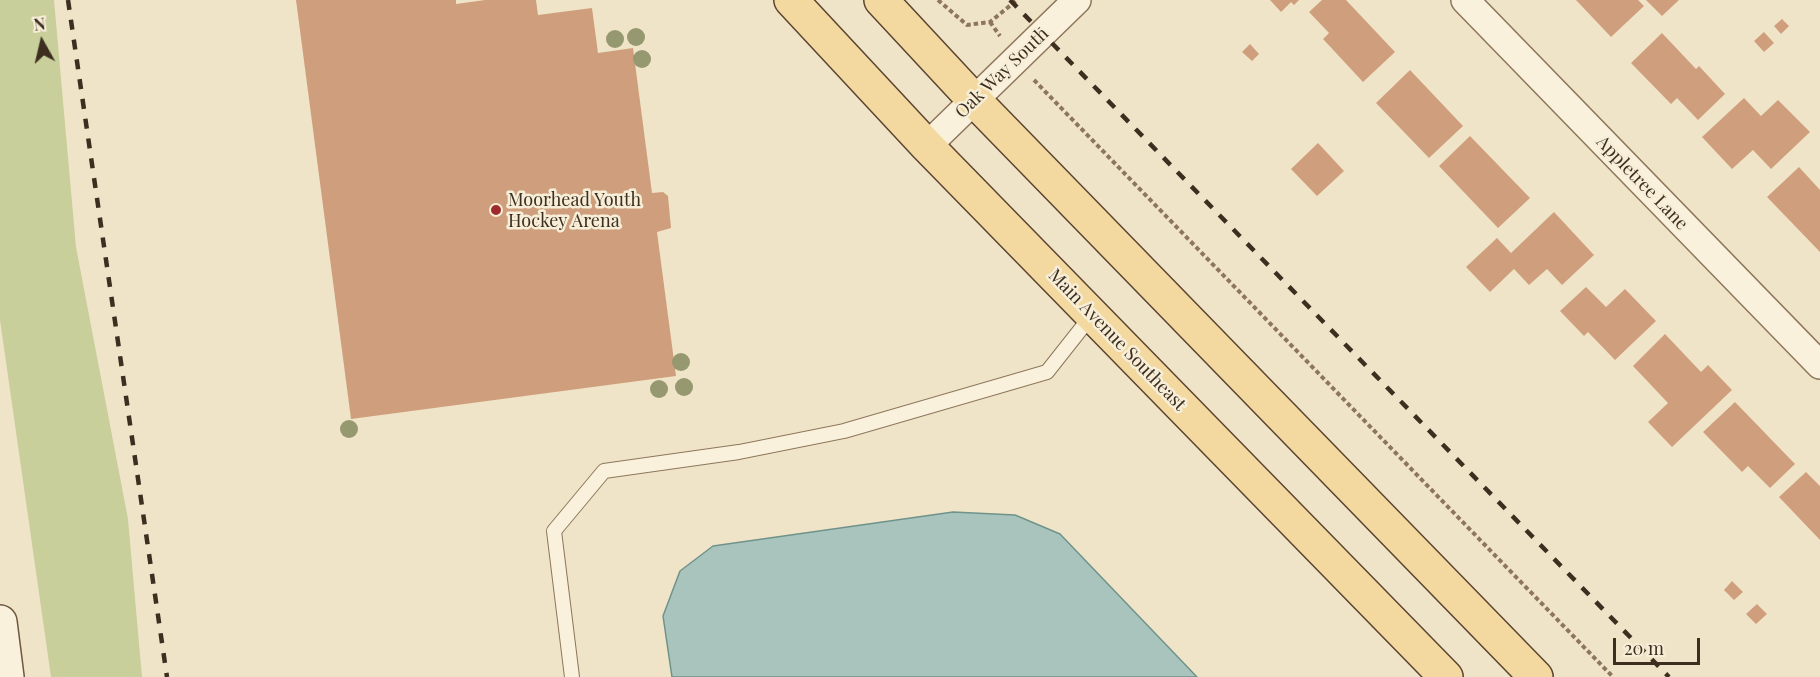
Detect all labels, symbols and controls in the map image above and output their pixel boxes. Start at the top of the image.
north arrow [12,12,72,72]
text: N [32,12,47,35]
street label: Oak Way South [951,23,1053,123]
street label: Appletree Lane [1592,131,1692,235]
place label: Moorhead Youth Hockey Arena [508,189,641,232]
marker: Moorhead Youth Hockey Arena [489,203,503,217]
street label: Main Avenue Southeast [1044,265,1190,415]
scale bar [1616,626,1703,664]
text: 20 m [1624,636,1664,660]

